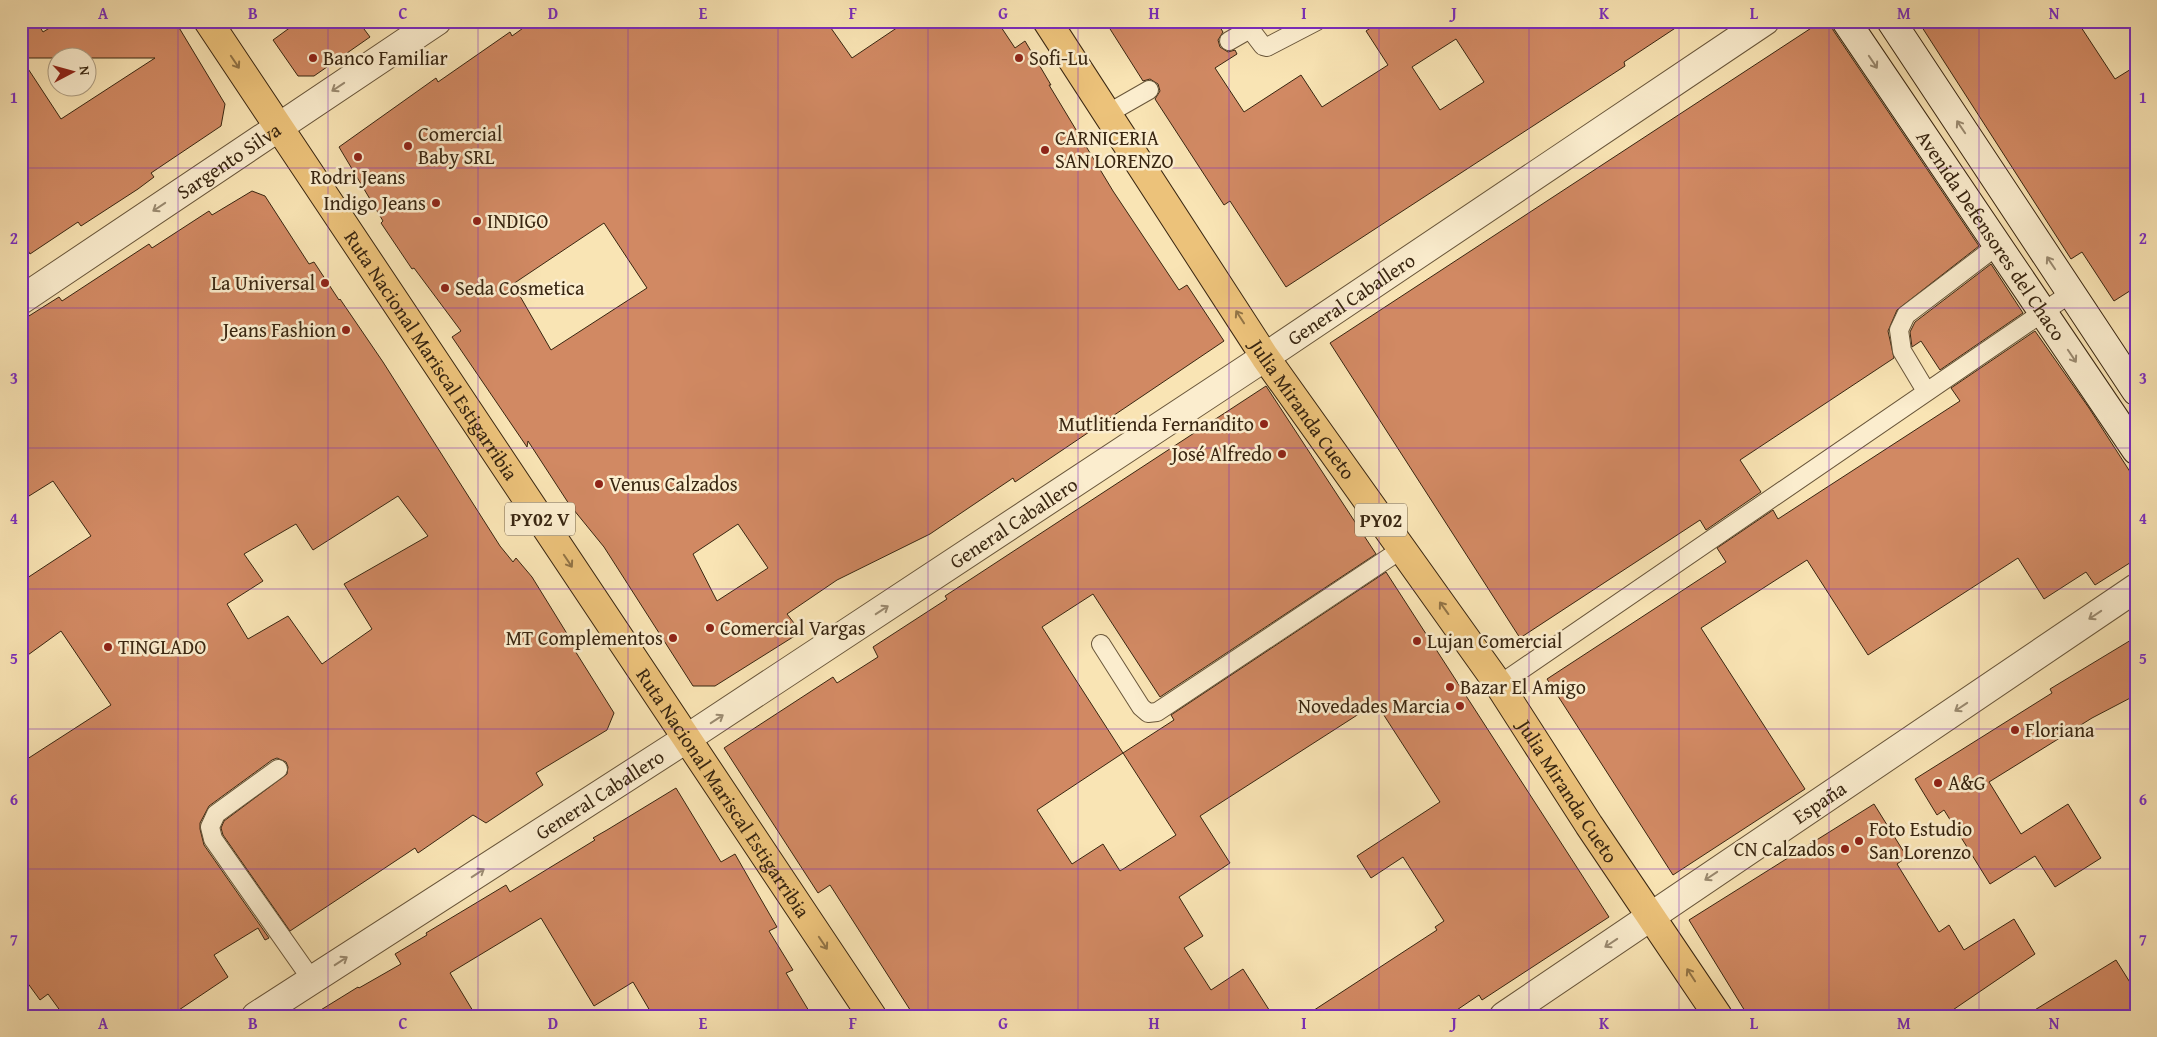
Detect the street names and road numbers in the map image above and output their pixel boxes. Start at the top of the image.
street label: Sargento Silva [171,115,287,206]
street label: Avenida Defensores del Chaco [1910,124,2073,346]
street label: Ruta Nacional Mariscal Estigarribia [338,224,526,486]
street label: General Caballero [1281,245,1421,352]
street label: Julia Miranda Cueto [1242,331,1363,485]
street label: General Caballero [943,469,1083,575]
road number: PY02 V [505,502,575,536]
road number: PY02 [1355,504,1407,536]
street label: Ruta Nacional Mariscal Estigarribia [630,662,818,924]
street label: Julia Miranda Cueto [1509,711,1626,869]
street label: General Caballero [529,742,670,846]
street label: España [1787,773,1852,830]

